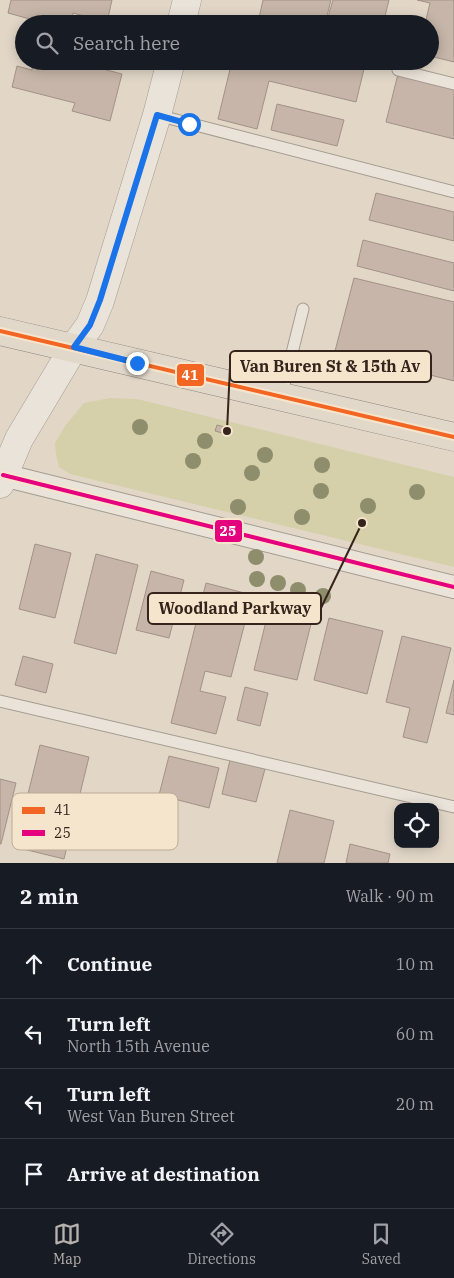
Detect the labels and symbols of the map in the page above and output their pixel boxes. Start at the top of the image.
route start [178,113,201,136]
callout: Van Buren St & 15th Av [230,351,431,382]
route end [126,352,149,375]
text: Van Buren St & 15th Av [240,356,420,376]
line badge: 41 [176,363,205,387]
text: 41 [182,366,198,384]
line badge: 25 [214,519,243,543]
text: 25 [220,522,236,540]
callout: Woodland Parkway [148,593,321,624]
text: Woodland Parkway [159,598,312,618]
legend [12,793,178,850]
text: 41 [54,801,71,819]
text: 25 [54,824,71,842]

